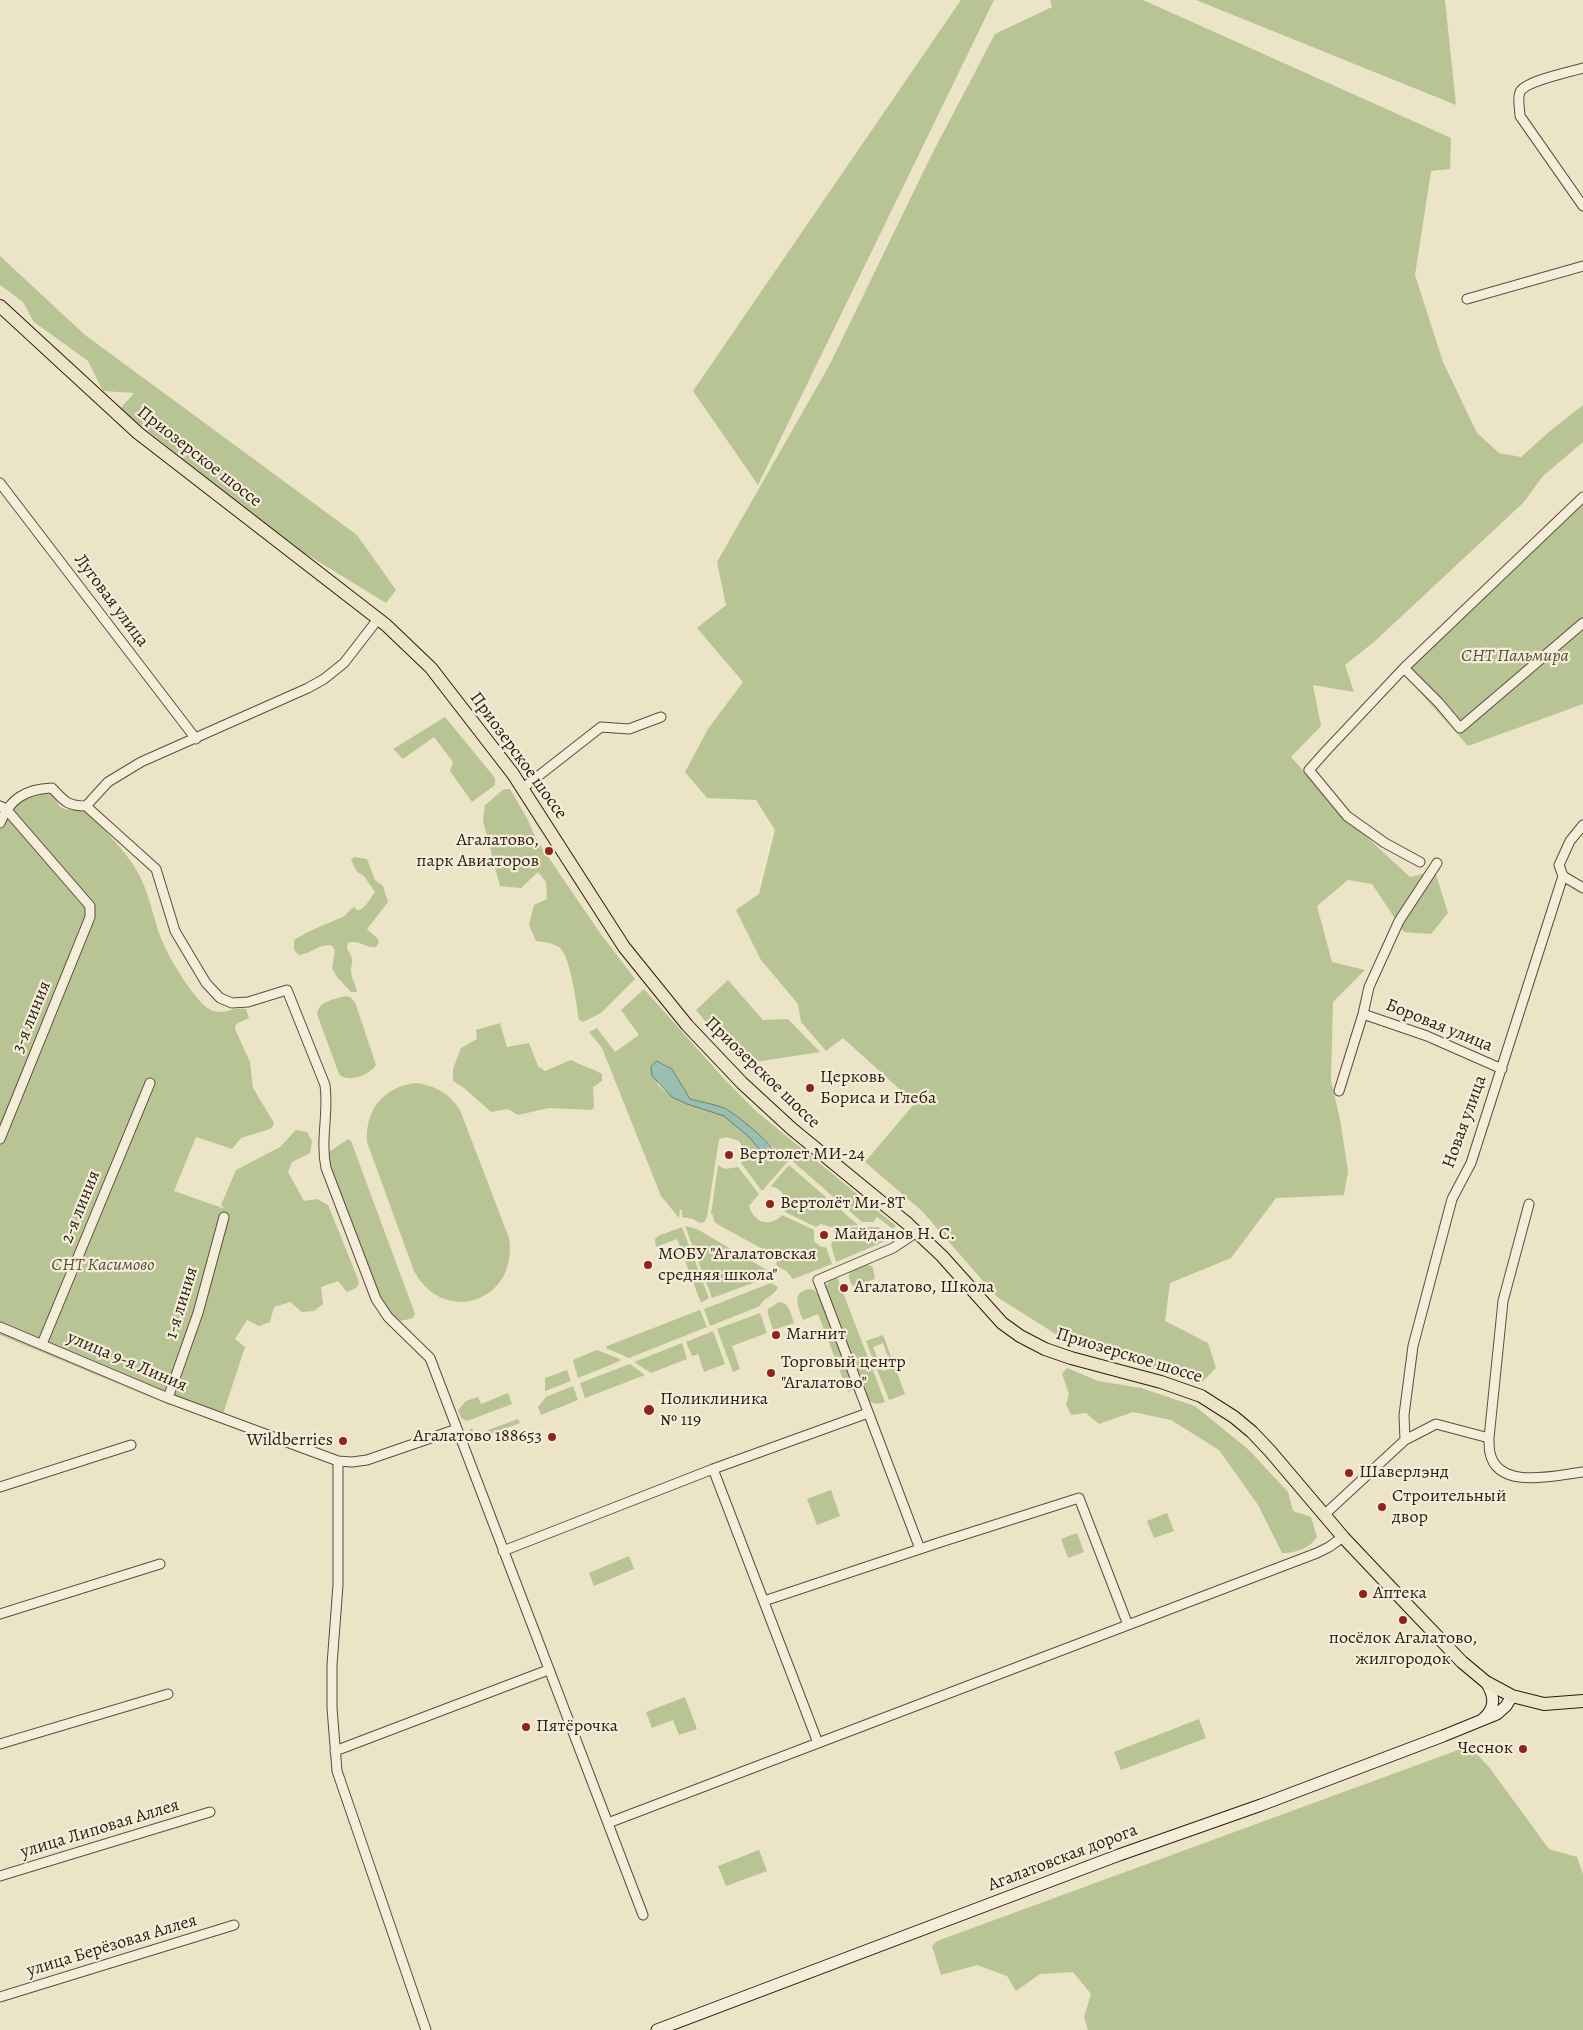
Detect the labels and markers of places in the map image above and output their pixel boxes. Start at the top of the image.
place label: Агалатово, парк Авиаторов [416,830,539,872]
marker: Агалатово, парк Авиаторов [543,845,555,857]
place label: Церковь Бориса и Глеба [820,1067,936,1110]
marker: Церковь Бориса и Глеба [804,1082,816,1094]
place label: Вертолет МИ-24 [739,1144,865,1166]
marker: Вертолет МИ-24 [723,1149,735,1161]
place label: Вертолёт Ми-8Т [780,1193,905,1215]
marker: Вертолёт Ми-8Т [764,1198,776,1210]
place label: Майданов Н. С. [834,1224,956,1246]
marker: Майданов Н. С. [818,1229,830,1241]
place label: МОБУ "Агалатовская средняя школа" [658,1244,816,1286]
marker: МОБУ "Агалатовская средняя школа" [642,1259,654,1271]
place label: Агалатово, Школа [854,1277,994,1299]
marker: Агалатово, Школа [838,1282,850,1294]
place label: Магнит [786,1324,846,1346]
marker: Магнит [770,1329,782,1341]
place label: Торговый центр "Агалатово" [781,1352,906,1395]
marker: Торговый центр "Агалатово" [765,1367,777,1379]
place label: Поликлиника № 119 [660,1389,768,1432]
marker: Поликлиника № 119 [642,1403,656,1417]
place label: Агалатово 188653 [413,1426,542,1448]
place label: Wildberries [246,1430,333,1452]
marker: Агалатово 188653 [546,1431,558,1443]
marker: Wildberries [337,1435,349,1447]
place label: Шаверлэнд [1359,1462,1449,1484]
marker: Шаверлэнд [1343,1467,1355,1479]
place label: Строительный двор [1392,1486,1506,1528]
marker: Строительный двор [1376,1501,1388,1513]
place label: Аптека [1373,1583,1427,1605]
marker: Аптека [1357,1588,1369,1600]
marker: посёлок Агалатово, жилгородок [1397,1614,1409,1626]
place label: посёлок Агалатово, жилгородок [1329,1628,1477,1670]
place label: Пятёрочка [536,1716,618,1738]
marker: Пятёрочка [520,1721,532,1733]
place label: Чеснок [1458,1738,1513,1760]
marker: Чеснок [1517,1743,1529,1755]

